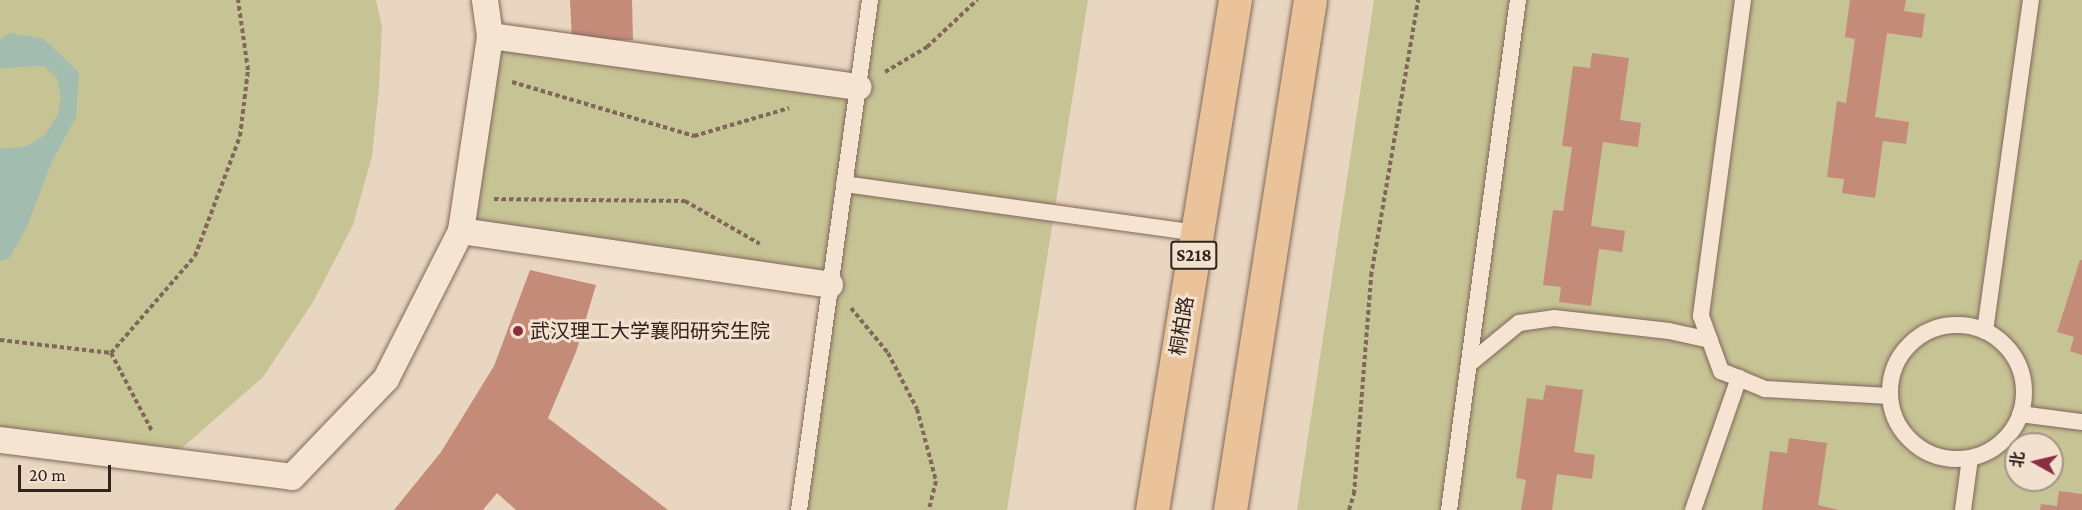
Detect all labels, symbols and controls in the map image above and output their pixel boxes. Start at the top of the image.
road number: S218 [1170,240,1218,270]
street label: 桐柏路 [1165,294,1199,358]
place label: 武汉理工大学襄阳研究生院 [530,319,770,343]
marker: 武汉理工大学襄阳研究生院 [511,324,525,338]
north arrow [2004,432,2064,492]
text: 北 [2008,451,2027,469]
scale bar [21,453,114,491]
text: 20 m [29,465,66,485]

